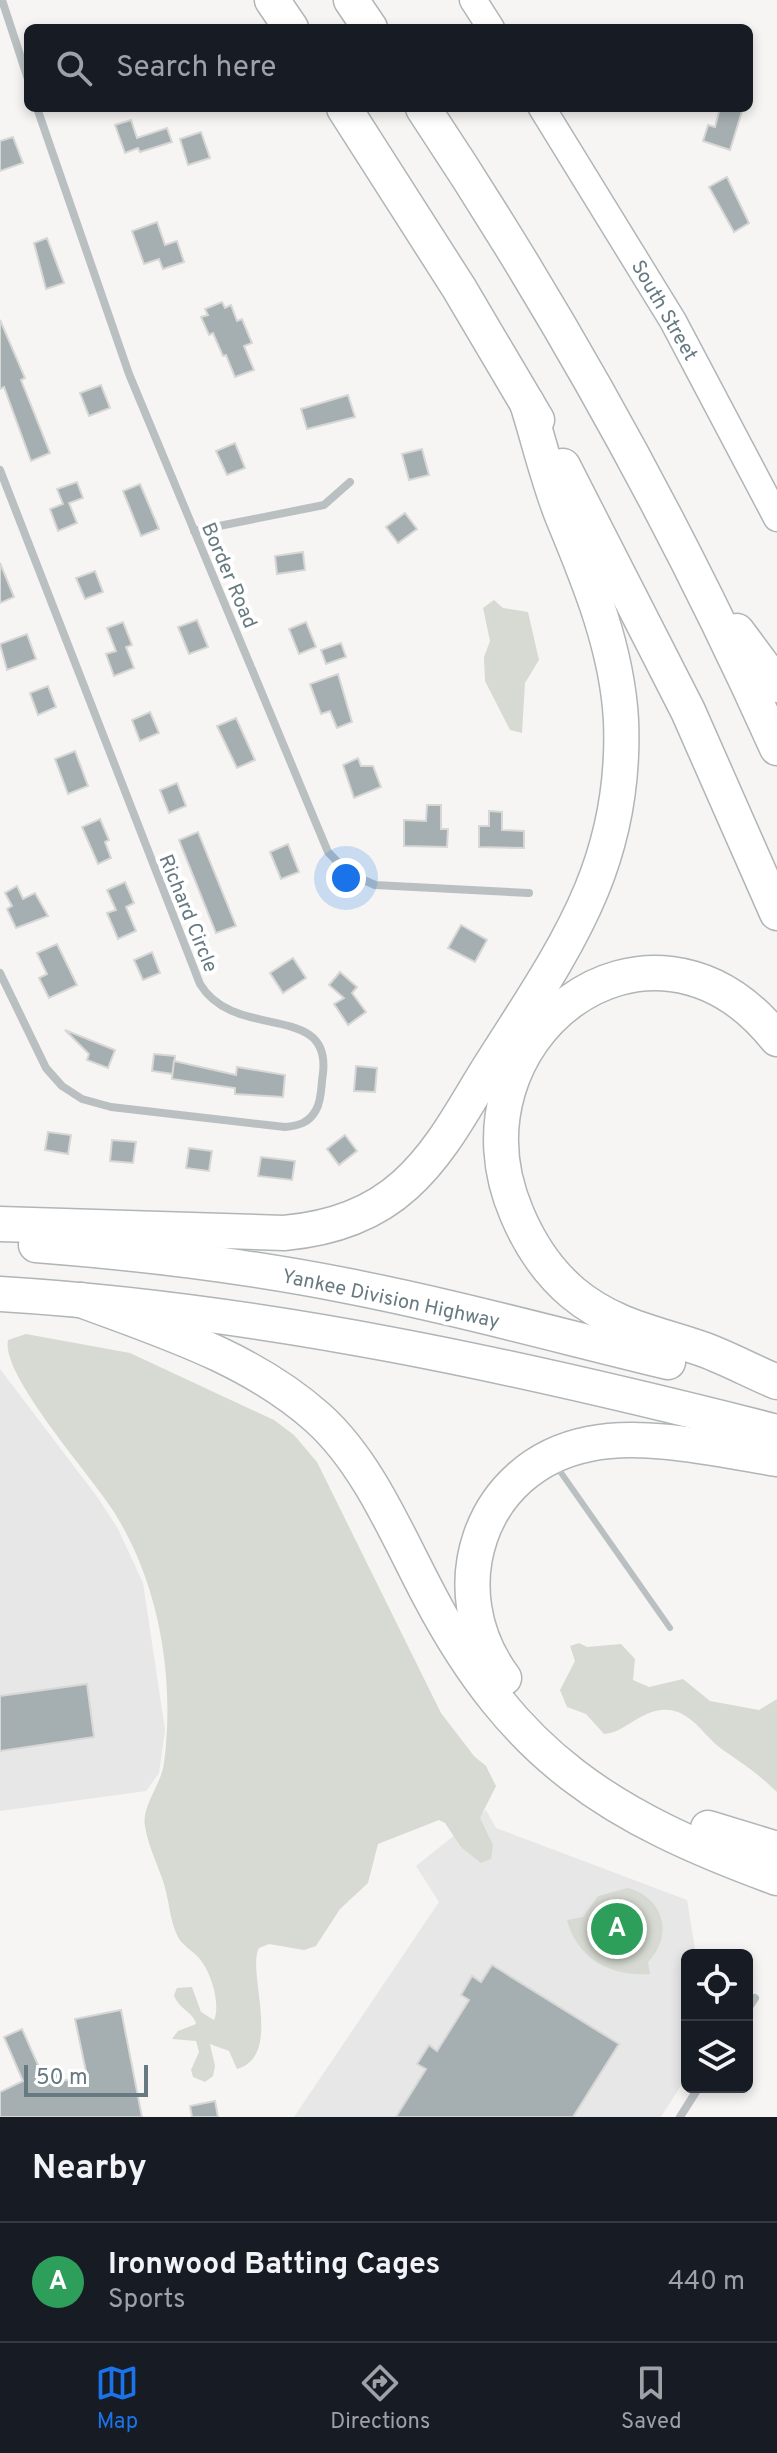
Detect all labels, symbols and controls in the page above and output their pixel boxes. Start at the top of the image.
search box [24,24,753,112]
icon: search [52,46,96,90]
text: Search here [116,50,276,87]
street label: South Street [624,256,703,366]
street label: Border Road [194,519,262,633]
street label: Richard Circle [152,851,223,977]
your location [326,858,366,898]
street label: Yankee Division Highway [279,1264,502,1336]
pin: A [591,1899,643,1959]
map controls [681,1949,753,2093]
button: locate [681,1949,753,2021]
button: layers [681,2021,753,2093]
scale bar [24,2061,148,2097]
text: 50 m [36,2065,88,2092]
text: Nearby [32,2148,147,2191]
text: Ironwood Batting Cages [108,2247,440,2284]
text: A [49,2266,67,2299]
text: 440 m [668,2266,745,2299]
text: Sports [108,2284,185,2317]
tab: Map [95,2361,139,2436]
tab: Directions [330,2361,430,2436]
tab: Saved [621,2361,682,2436]

